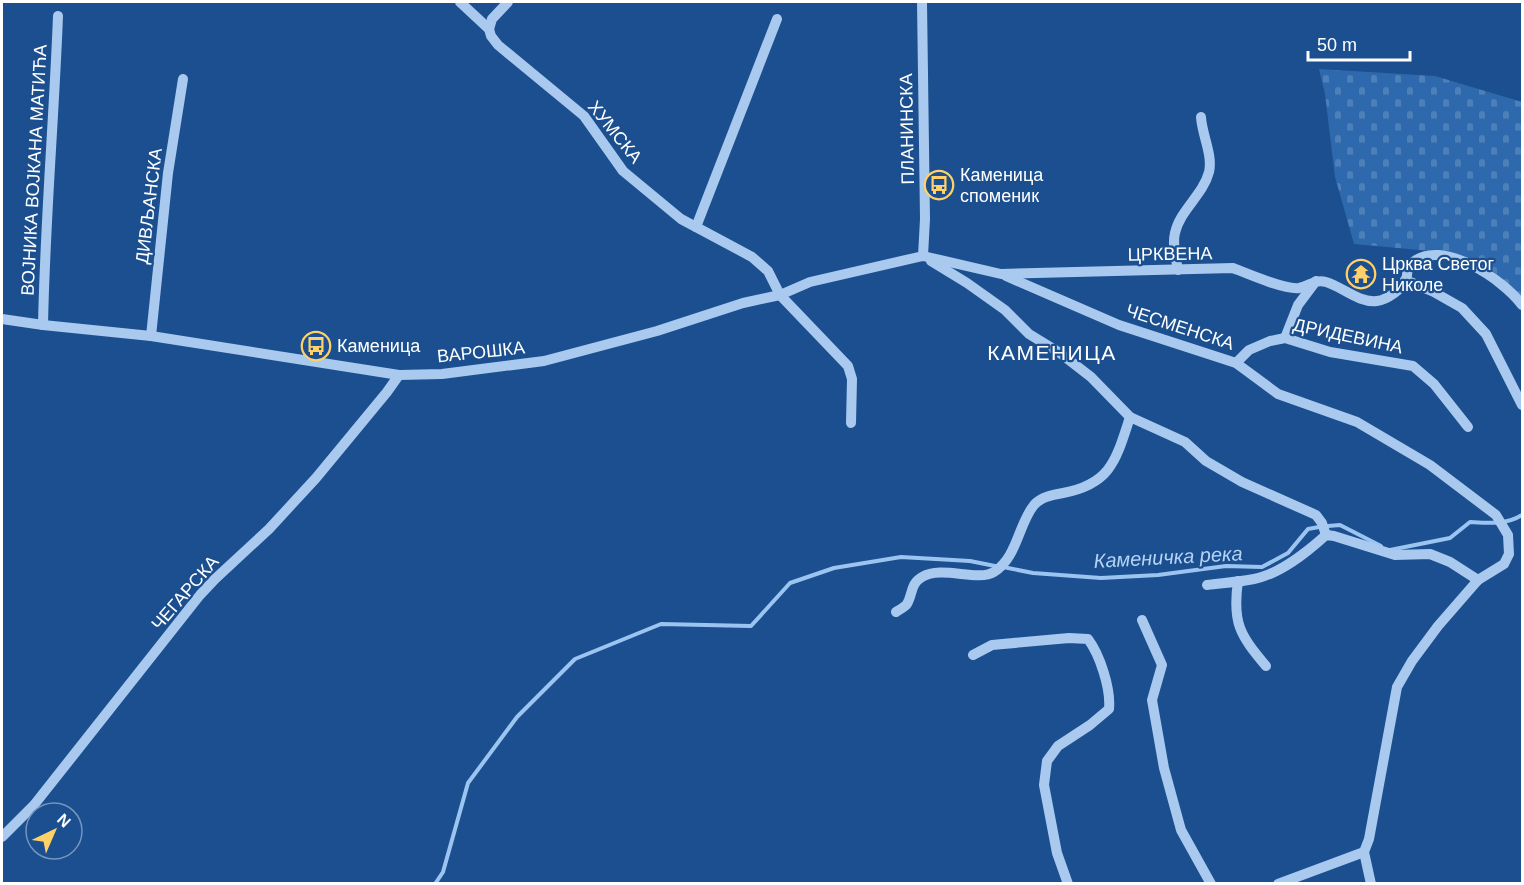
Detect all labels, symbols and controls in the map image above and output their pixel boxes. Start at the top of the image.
scale bar [1308,24,1410,62]
text: 50 m [1317,35,1357,55]
street label: ВОЈНИКА ВОЈКАНА МАТИЋА [17,44,51,296]
street label: ПЛАНИНСКА [896,73,918,185]
street label: ХУМСКА [584,97,646,167]
street label: ДИВЉАНСКА [132,147,166,265]
place label: Каменица споменик [960,165,1044,206]
bus stop icon: Каменица споменик [923,169,955,201]
street label: ЦРКВЕНА [1127,243,1213,265]
place label: Црква Светог Николе [1382,254,1494,295]
temple icon: Црква Светог Николе [1345,258,1377,290]
street label: ЧЕСМЕНСКА [1124,300,1236,354]
street label: ДРИДЕВИНА [1291,315,1405,357]
bus stop icon: Каменица [300,330,332,362]
place label: Каменица [337,336,421,356]
street label: ВАРОШКА [436,337,526,367]
district label: КАМЕНИЦА [987,341,1117,364]
water label: Каменичка река [1093,542,1243,572]
street label: ЧЕГАРСКА [147,552,223,634]
north arrow [24,801,84,861]
text: N [54,810,74,831]

